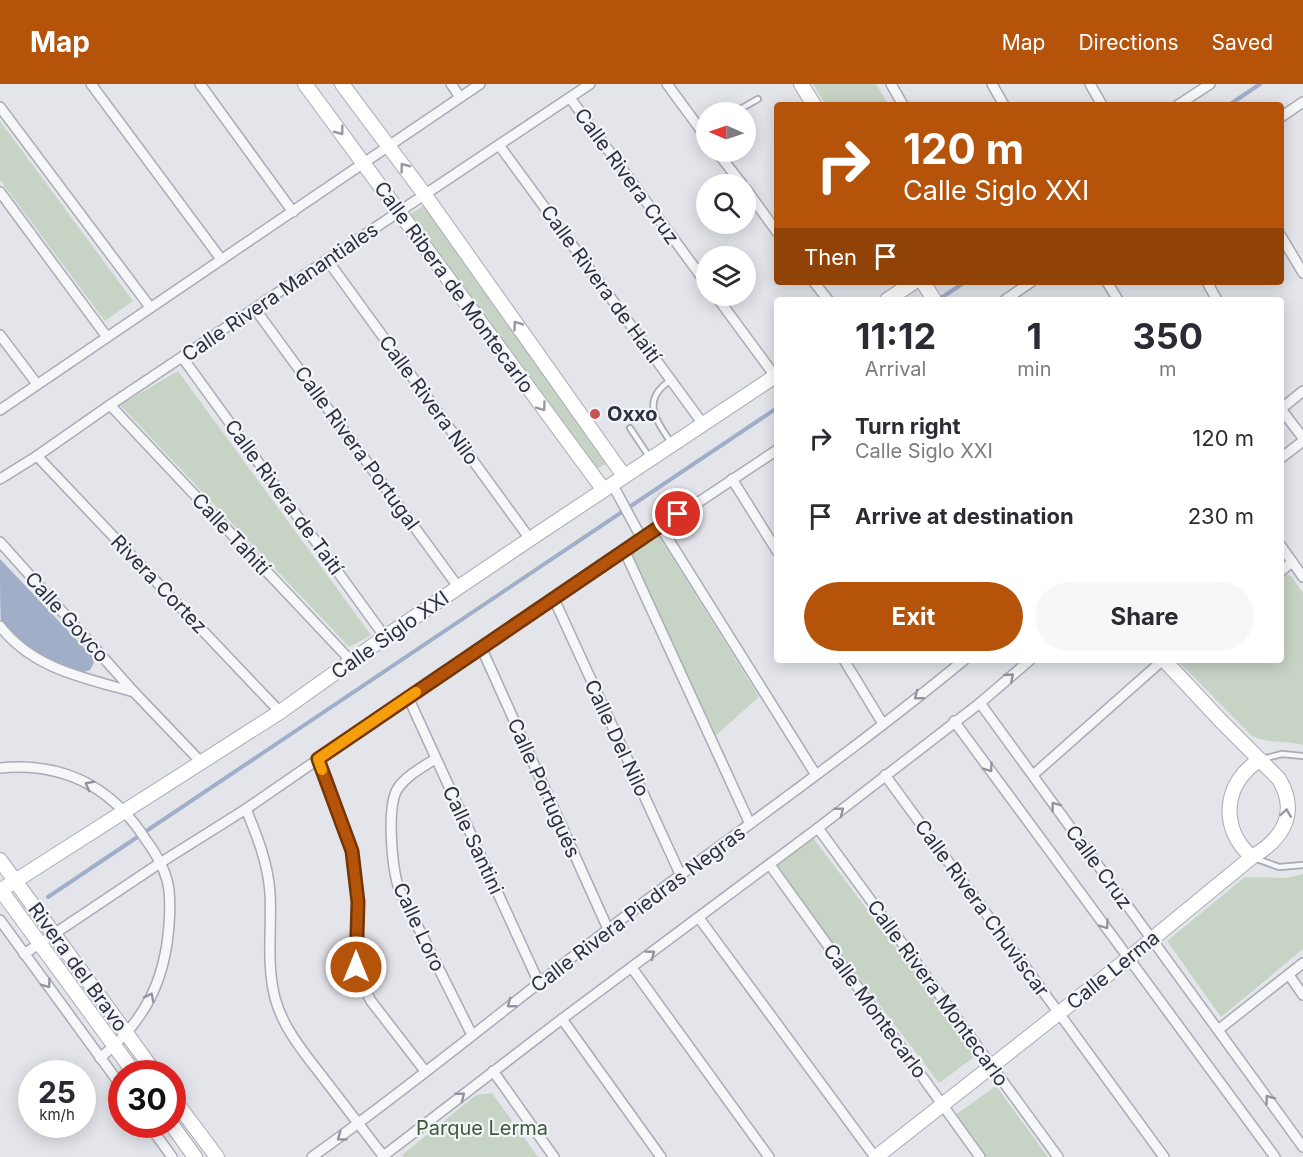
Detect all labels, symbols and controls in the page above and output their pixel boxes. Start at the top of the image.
text: Map [30,25,90,59]
text: Map [1002,30,1045,55]
text: Directions [1078,30,1179,55]
text: Saved [1212,30,1273,55]
north arrow [696,102,756,162]
map controls [696,102,756,306]
street label: Calle Rivera Cruz [570,103,684,249]
text: 120 m [903,123,1024,174]
one-way arrow [333,124,344,135]
icon: right [804,126,882,204]
one-way arrow [400,163,411,174]
button: search [696,174,756,234]
text: Calle Siglo XXI [903,174,1089,207]
street label: Calle Ribera de Montecarlo [369,176,539,398]
street label: Calle Rivera de Haití [536,200,666,368]
street label: Calle Rivera Manantiales [177,217,383,367]
icon: arrive [869,240,902,273]
text: Then [804,244,857,270]
button: layers [696,246,756,306]
text: 11:12 [855,314,936,358]
text: 1 [1027,314,1042,358]
text: 350 [1132,314,1203,358]
one-way arrow [514,321,525,332]
street label: Calle Rivera Nilo [374,331,484,469]
text: Arrival [865,357,926,381]
text: min [1017,357,1051,381]
text: m [1159,357,1176,381]
street label: Calle Rivera Portugal [290,361,424,535]
one-way arrow [535,400,546,411]
place label: Oxxo [607,402,657,426]
marker: Oxxo [588,407,602,421]
text: Turn right [855,413,961,439]
street label: Calle Rivera de Taití [220,415,348,579]
icon: right [804,422,837,455]
text: 120 m [1192,425,1254,451]
text: Calle Siglo XXI [855,439,993,463]
street label: Calle Tahití [187,488,275,580]
pin [652,488,703,539]
icon: arrive [661,497,694,530]
icon: arrive [804,500,837,533]
text: Arrive at destination [855,503,1074,529]
text: 230 m [1188,503,1254,529]
street label: Rivera Cortez [106,530,212,638]
street label: Calle Govco [20,567,114,667]
button: Exit [804,582,1023,651]
button: Share [1035,582,1254,651]
street label: Calle Siglo XXI [327,586,453,684]
one-way arrow [1003,673,1014,684]
street label: Calle Del Nilo [579,676,655,800]
one-way arrow [914,689,925,700]
street label: Calle Portugués [503,715,585,861]
one-way arrow [982,761,993,772]
one-way arrow [85,781,96,792]
street label: Calle Santini [437,782,509,898]
one-way arrow [1051,801,1062,812]
one-way arrow [833,807,844,818]
one-way arrow [1280,808,1292,818]
street label: Calle Rivera Chuviscar [910,815,1054,1001]
street label: Calle Cruz [1061,820,1137,914]
street label: Calle Rivera Piedras Negras [526,821,750,997]
street label: Calle Loro [388,879,450,975]
street label: Calle Rivera Montecarlo [862,895,1014,1091]
street label: Rivera del Bravo [23,898,133,1036]
one-way arrow [1097,918,1108,929]
street label: Calle Lerma [1062,925,1164,1015]
position arrow [324,935,388,999]
street label: Calle Montecarlo [818,939,932,1083]
one-way arrow [644,950,655,961]
one-way arrow [40,978,51,989]
one-way arrow [143,993,155,1004]
one-way arrow [507,997,518,1008]
speed limit sign: 30 [108,1060,186,1138]
text: 25 [38,1074,76,1110]
one-way arrow [455,1092,466,1103]
one-way arrow [1265,1095,1276,1106]
text: km/h [39,1105,75,1124]
park label: Parque Lerma [416,1116,548,1140]
one-way arrow [336,1129,347,1140]

